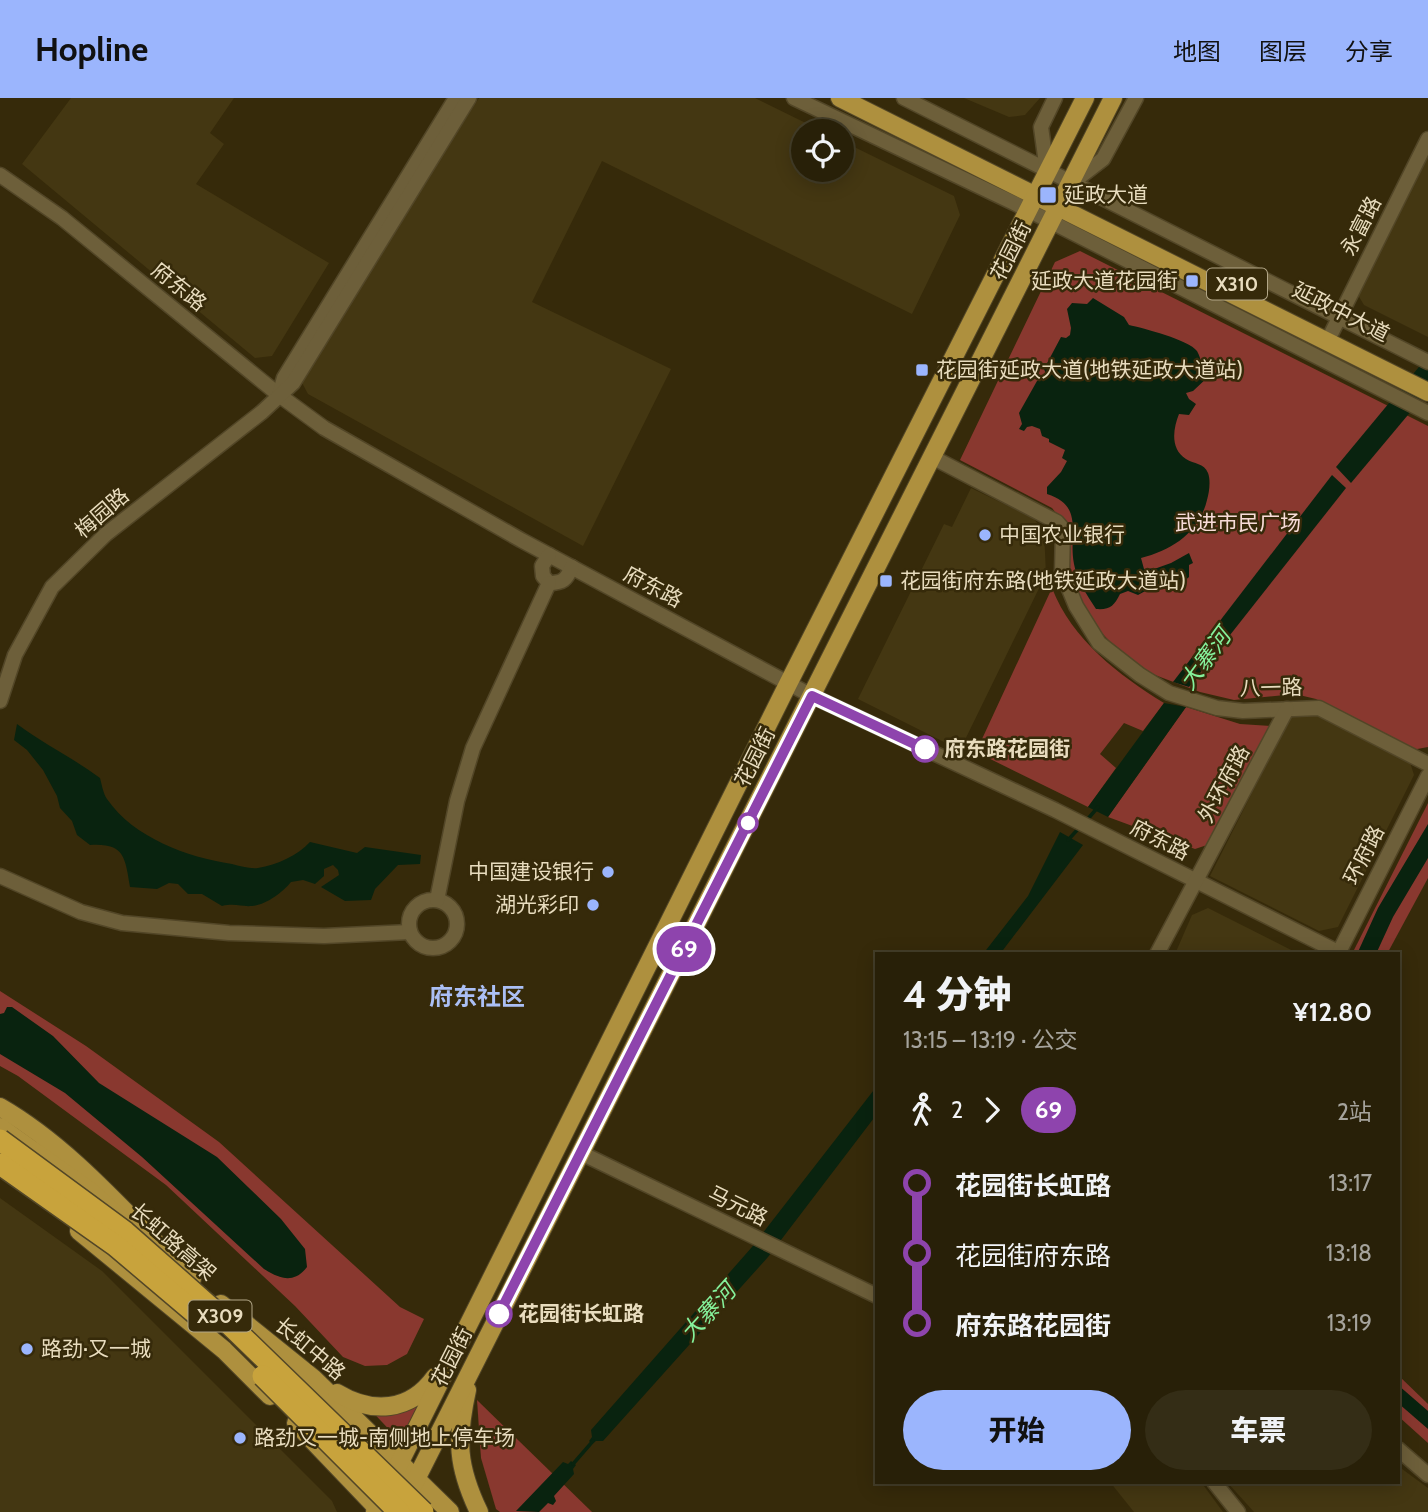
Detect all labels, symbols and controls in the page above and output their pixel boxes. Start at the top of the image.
text: Hopline [35,29,148,69]
text: 地图 [1173,37,1221,66]
text: 图层 [1259,37,1307,66]
text: 分享 [1345,37,1393,66]
map controls [791,119,854,182]
button: locate [791,119,854,182]
place label: 延政大道 [1064,182,1148,207]
marker: 延政大道 [1038,185,1058,205]
street label: 永富路 [1335,192,1386,260]
street label: 花园街 [985,217,1036,285]
street label: 府东路 [147,257,212,316]
place label: 延政大道花园街 [1031,268,1178,293]
road number: X310 [1207,268,1267,300]
marker: 延政大道花园街 [1184,273,1200,289]
street label: 延政中大道 [1289,277,1394,347]
place label: 花园街延政大道(地铁延政大道站) [936,357,1243,382]
marker: 花园街延政大道(地铁延政大道站) [914,362,930,378]
street label: 梅园路 [70,483,134,543]
park label: 武进市民广场 [1175,510,1301,535]
place label: 中国农业银行 [999,522,1125,547]
marker: 中国农业银行 [977,527,993,543]
street label: 府东路 [620,561,687,612]
place label: 花园街府东路(地铁延政大道站) [900,568,1186,593]
marker: 花园街府东路(地铁延政大道站) [878,573,894,589]
water label: 大寨河 [1173,620,1239,695]
street label: 八一路 [1239,674,1303,701]
street label: 花园街 [729,723,780,791]
marker: 府东路花园街 [912,736,938,762]
place label: 府东路花园街 [944,736,1070,761]
street label: 外环府路 [1193,741,1254,827]
unlabelled marker [738,813,758,833]
street label: 府东路 [1126,814,1194,865]
street label: 环府路 [1338,821,1389,889]
place label: 中国建设银行 [468,859,594,884]
marker: 中国建设银行 [600,864,616,880]
place label: 湖光彩印 [495,892,579,917]
marker: 湖光彩印 [585,897,601,913]
line badge: 69 [652,926,716,972]
text: 69 [671,934,697,963]
text: 4 分钟 [903,971,1011,1018]
district label: 府东社区 [429,982,525,1011]
text: ¥12.80 [1293,996,1372,1028]
text: 13:15 – 13:19 · 公交 [903,1026,1078,1054]
icon: walk [903,1091,941,1129]
icon: forward [973,1091,1011,1129]
text: 69 [1035,1095,1062,1124]
text: 2 [951,1096,963,1124]
text: 2站 [1337,1098,1372,1126]
text: 13:17 [1328,1169,1372,1197]
text: 花园街长虹路 [955,1170,1111,1202]
street label: 马元路 [704,1181,772,1231]
street label: 长虹路高架 [126,1198,221,1285]
text: 13:18 [1326,1239,1372,1267]
text: 花园街府东路 [955,1240,1111,1272]
water label: 大寨河 [675,1274,744,1347]
road number: X309 [188,1300,252,1332]
marker: 花园街长虹路 [486,1301,512,1327]
place label: 花园街长虹路 [518,1301,644,1326]
text: 13:19 [1327,1309,1372,1337]
text: 府东路花园街 [955,1310,1111,1342]
street label: 长虹中路 [270,1312,351,1385]
street label: 花园街 [426,1323,477,1391]
place label: 路劲·又一城 [41,1336,151,1361]
marker: 路劲·又一城 [19,1341,35,1357]
button: 开始 [903,1390,1131,1470]
button: 车票 [1145,1390,1372,1470]
place label: 路劲又一城-南侧地上停车场 [254,1425,515,1450]
marker: 路劲又一城-南侧地上停车场 [232,1430,248,1446]

